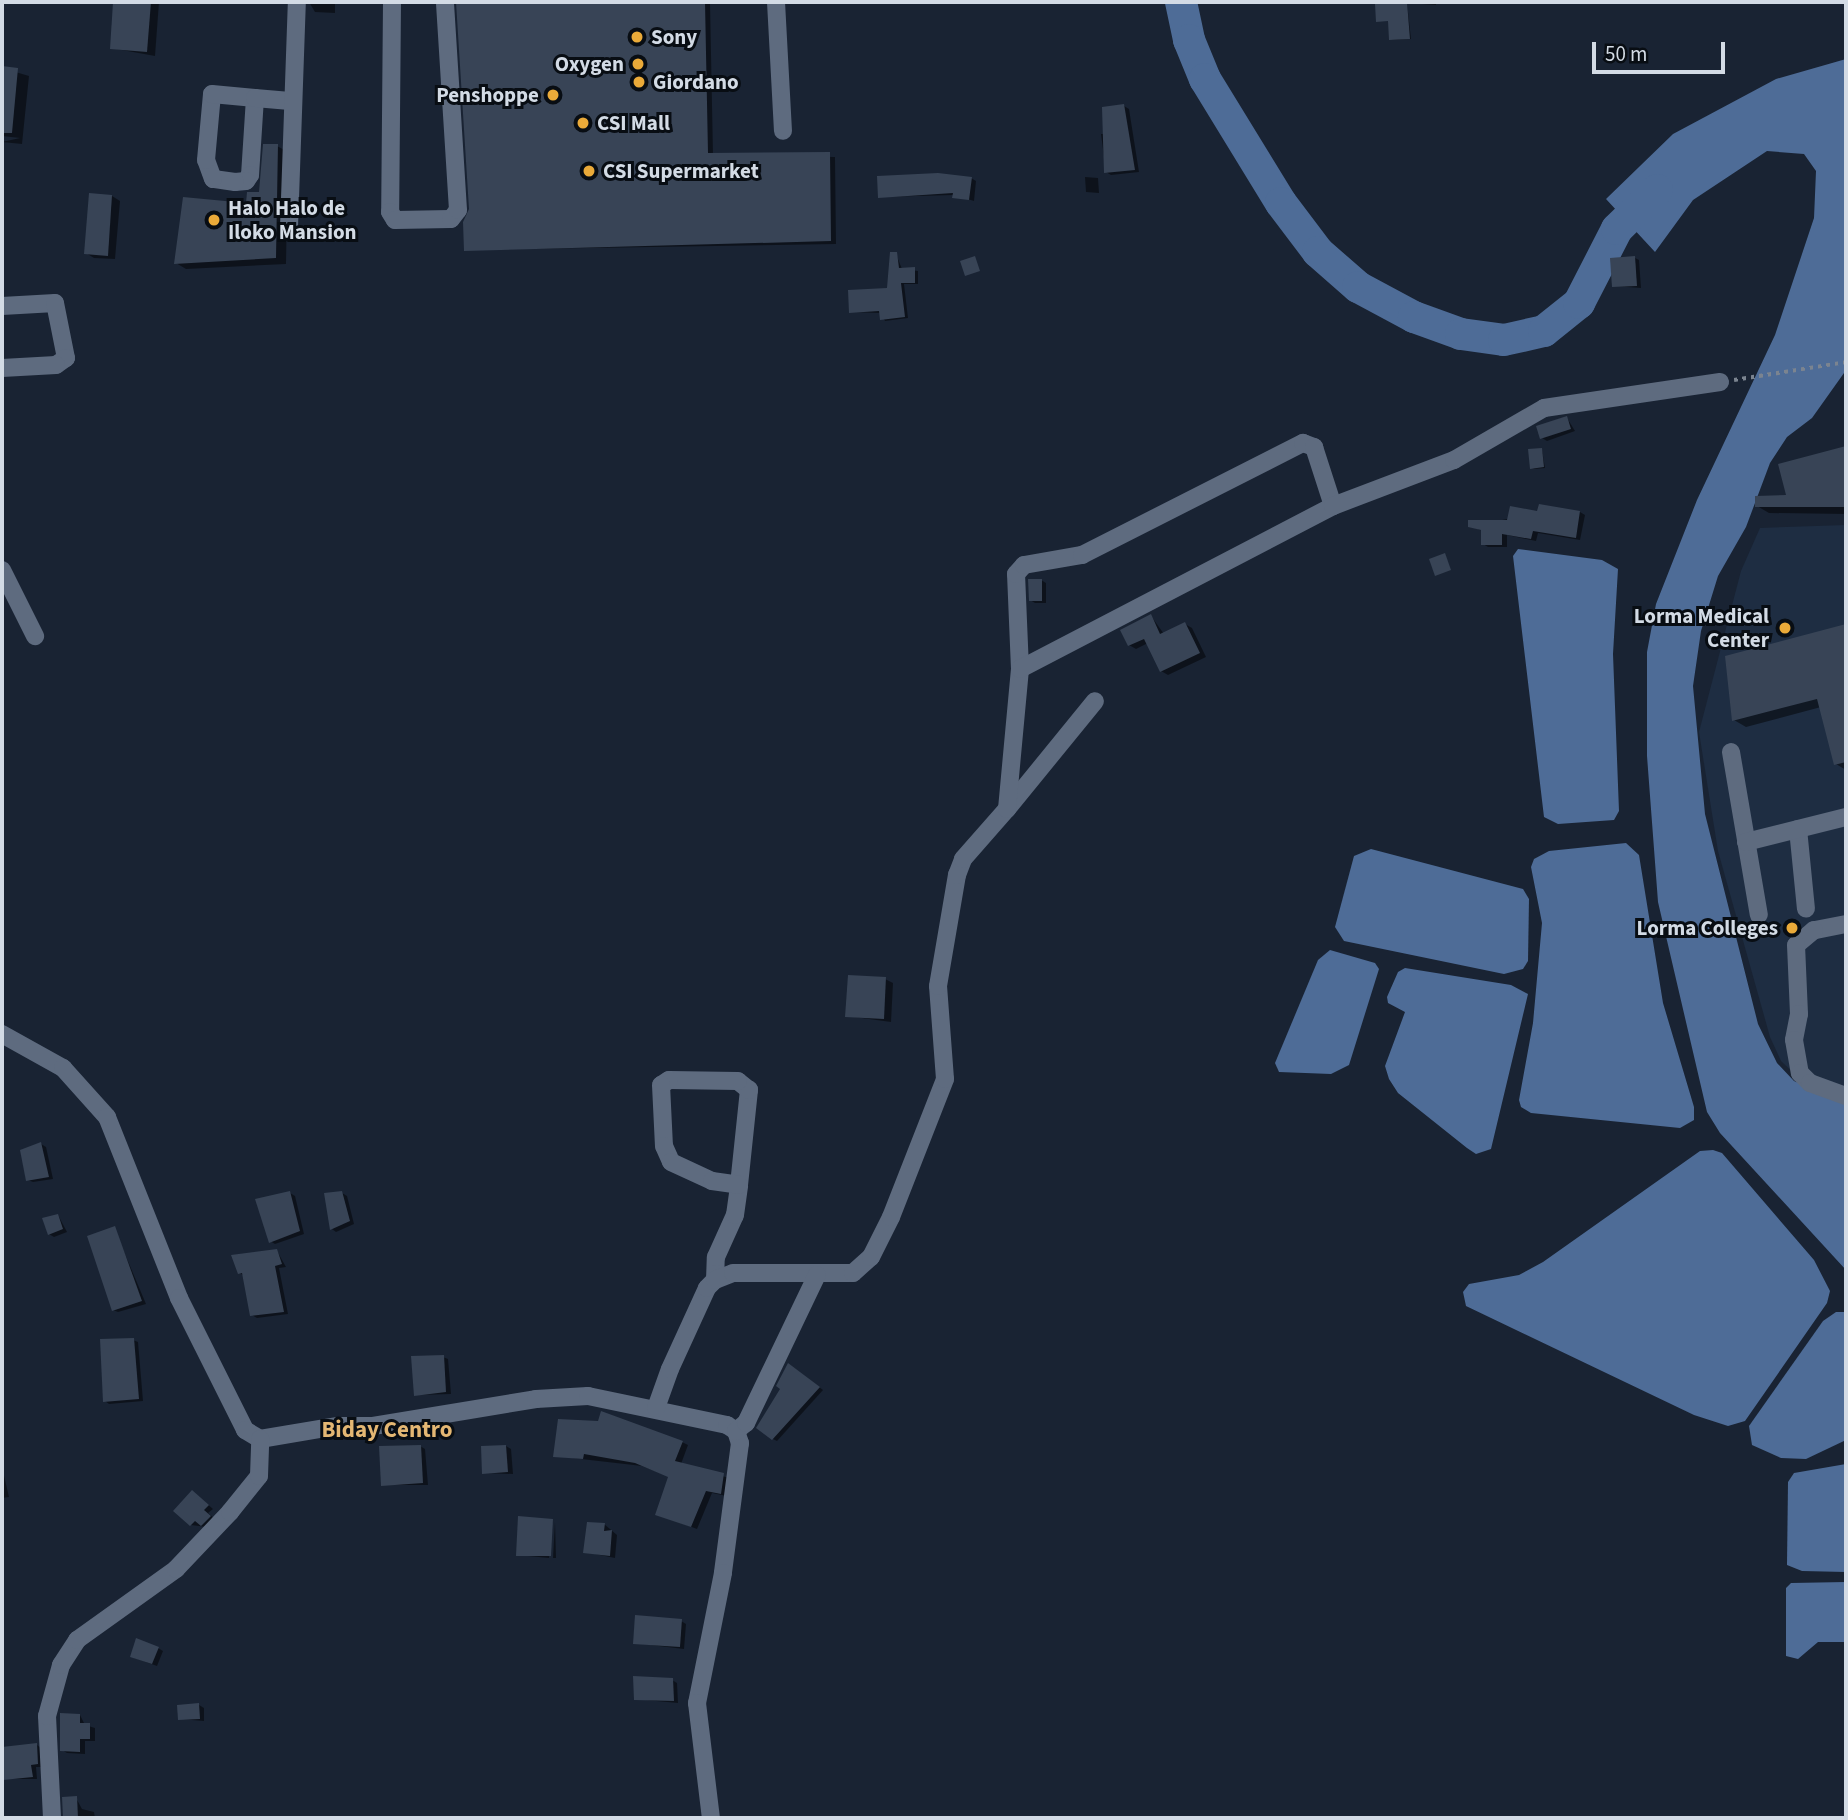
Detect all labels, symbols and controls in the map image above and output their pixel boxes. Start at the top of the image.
place label: Sony [651,24,697,50]
scale bar [1596,28,1729,72]
marker: Sony [629,29,645,45]
text: 50 m [1605,39,1647,69]
place label: Oxygen [555,51,624,77]
marker: Oxygen [630,56,646,72]
place label: Giordano [653,69,739,95]
marker: Giordano [631,74,647,90]
place label: Penshoppe [436,82,539,108]
marker: Penshoppe [545,87,561,103]
place label: CSI Mall [597,110,670,136]
marker: CSI Mall [575,115,591,131]
place label: CSI Supermarket [603,158,759,184]
marker: CSI Supermarket [581,163,597,179]
place label: Halo Halo de Iloko Mansion [228,195,357,245]
marker: Halo Halo de Iloko Mansion [206,212,222,228]
place label: Lorma Medical Center [1634,603,1769,653]
marker: Lorma Medical Center [1775,618,1795,638]
place label: Lorma Colleges [1637,915,1778,941]
marker: Lorma Colleges [1784,920,1800,936]
district label: Biday Centro [321,1416,453,1444]

